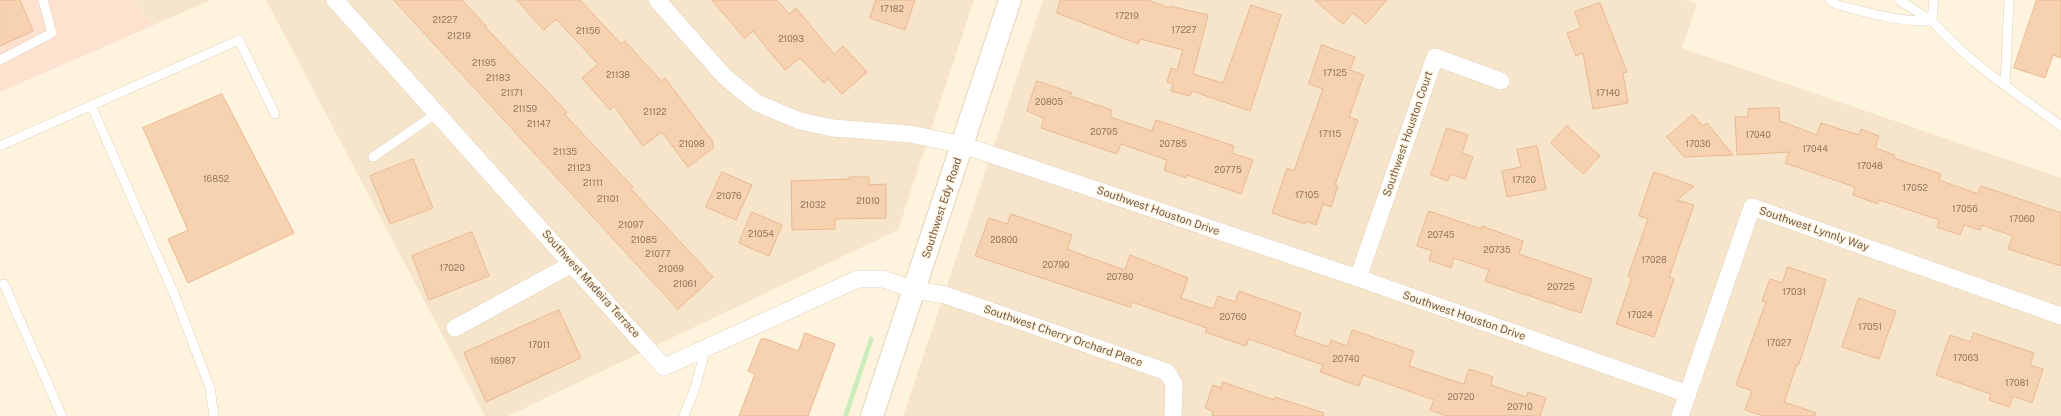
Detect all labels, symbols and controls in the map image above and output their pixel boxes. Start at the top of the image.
house number: 17182 [880,4,904,14]
house number: 17219 [1115,11,1139,21]
house number: 21227 [432,15,458,25]
house number: 17227 [1171,25,1197,35]
house number: 21156 [576,26,600,36]
house number: 21219 [447,31,471,41]
house number: 21093 [778,34,804,44]
house number: 21195 [472,58,496,68]
house number: 17125 [1323,68,1347,78]
house number: 21138 [606,70,630,80]
street label: Southwest Houston Court [1380,70,1436,198]
house number: 21183 [486,73,510,83]
house number: 21171 [501,88,523,98]
house number: 17140 [1596,88,1620,98]
house number: 20805 [1035,97,1063,107]
house number: 21159 [513,104,537,114]
house number: 21122 [643,107,667,117]
house number: 21147 [527,119,551,129]
house number: 20795 [1090,127,1118,137]
house number: 17115 [1319,129,1341,139]
house number: 17040 [1745,130,1771,140]
house number: 21098 [679,139,705,149]
house number: 20785 [1159,139,1187,149]
house number: 17036 [1685,139,1711,149]
house number: 17044 [1802,144,1828,154]
house number: 21135 [553,147,577,157]
street label: Southwest Edy Road [919,156,965,260]
house number: 17048 [1857,161,1883,171]
house number: 21123 [567,163,591,173]
house number: 20775 [1214,165,1242,175]
house number: 16852 [203,174,229,184]
house number: 17120 [1512,175,1536,185]
house number: 21111 [583,178,603,188]
house number: 17052 [1902,183,1928,193]
street label: Southwest Houston Drive [1095,184,1221,238]
house number: 17105 [1295,190,1319,200]
house number: 21076 [716,191,742,201]
house number: 21101 [597,194,619,204]
house number: 21010 [856,196,880,206]
house number: 21032 [800,200,826,210]
street label: Southwest Lynnly Way [1757,204,1871,254]
house number: 17056 [1952,204,1978,214]
house number: 17060 [2009,214,2035,224]
house number: 21097 [618,220,644,230]
street label: Southwest Madeira Terrace [539,227,643,341]
house number: 21054 [748,229,774,239]
house number: 20745 [1427,230,1455,240]
house number: 21085 [631,235,657,245]
house number: 20800 [990,235,1018,245]
house number: 20735 [1483,245,1511,255]
house number: 21077 [645,249,671,259]
house number: 17028 [1641,255,1667,265]
house number: 20790 [1042,260,1070,270]
house number: 17020 [439,263,465,273]
house number: 21069 [658,264,684,274]
house number: 20780 [1106,272,1134,282]
house number: 21061 [673,279,697,289]
house number: 20725 [1547,282,1575,292]
house number: 17031 [1782,287,1806,297]
street label: Southwest Houston Drive [1401,289,1527,343]
street label: Southwest Cherry Orchard Place [982,303,1144,369]
house number: 17024 [1627,310,1653,320]
house number: 20760 [1220,312,1246,322]
house number: 17051 [1858,322,1882,332]
house number: 17027 [1766,338,1792,348]
house number: 17011 [528,340,550,350]
house number: 17063 [1953,353,1979,363]
house number: 20740 [1332,354,1360,364]
house number: 16987 [490,356,516,366]
house number: 17081 [2005,378,2029,388]
house number: 20720 [1447,392,1475,402]
house number: 20710 [1507,402,1533,412]

